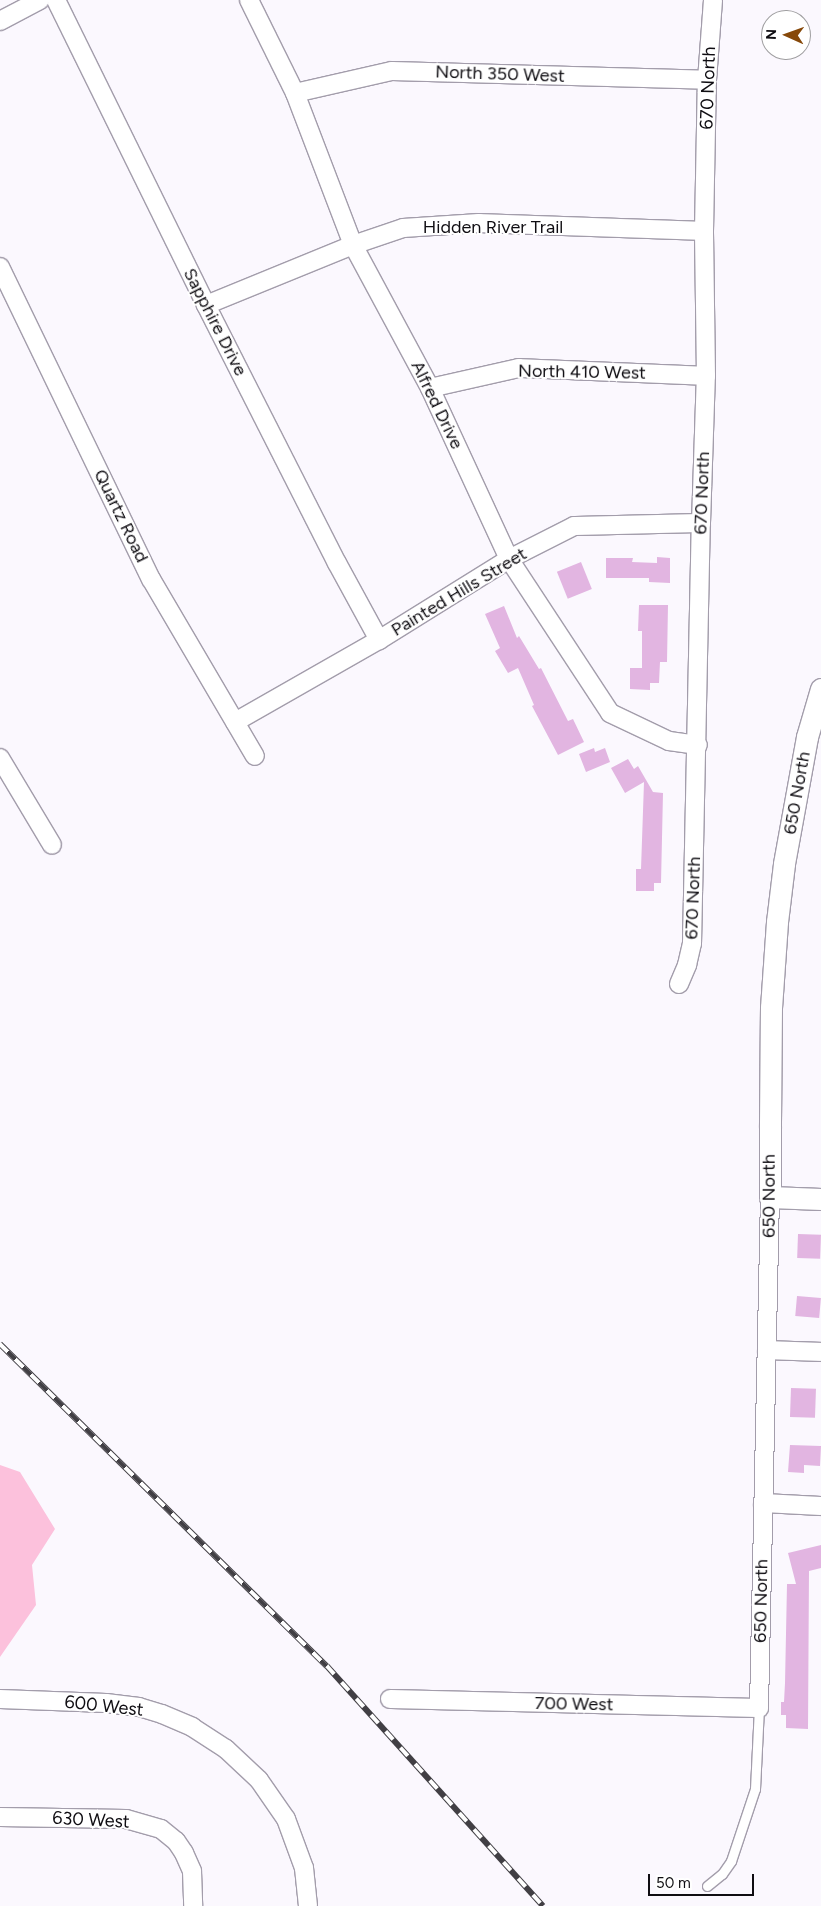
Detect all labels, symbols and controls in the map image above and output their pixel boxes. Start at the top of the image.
north arrow [761,10,811,60]
text: N [763,29,780,40]
street label: 670 North [696,46,720,130]
street label: North 350 West [435,61,565,87]
street label: Hidden River Trail [423,216,563,238]
street label: Sapphire Drive [179,265,251,379]
street label: Alfred Drive [406,357,468,453]
street label: North 410 West [518,360,646,384]
street label: 670 North [690,451,714,535]
street label: Quartz Road [89,466,153,566]
street label: Painted Hills Street [387,543,531,641]
street label: 650 North [779,750,815,836]
street label: 670 North [681,856,705,940]
street label: 650 North [758,1154,780,1238]
street label: 650 North [749,1559,773,1643]
street label: 600 West [63,1691,145,1721]
street label: 700 West [534,1693,614,1715]
street label: 630 West [52,1807,130,1833]
scale bar [651,1864,757,1896]
text: 50 m [656,1874,691,1892]

